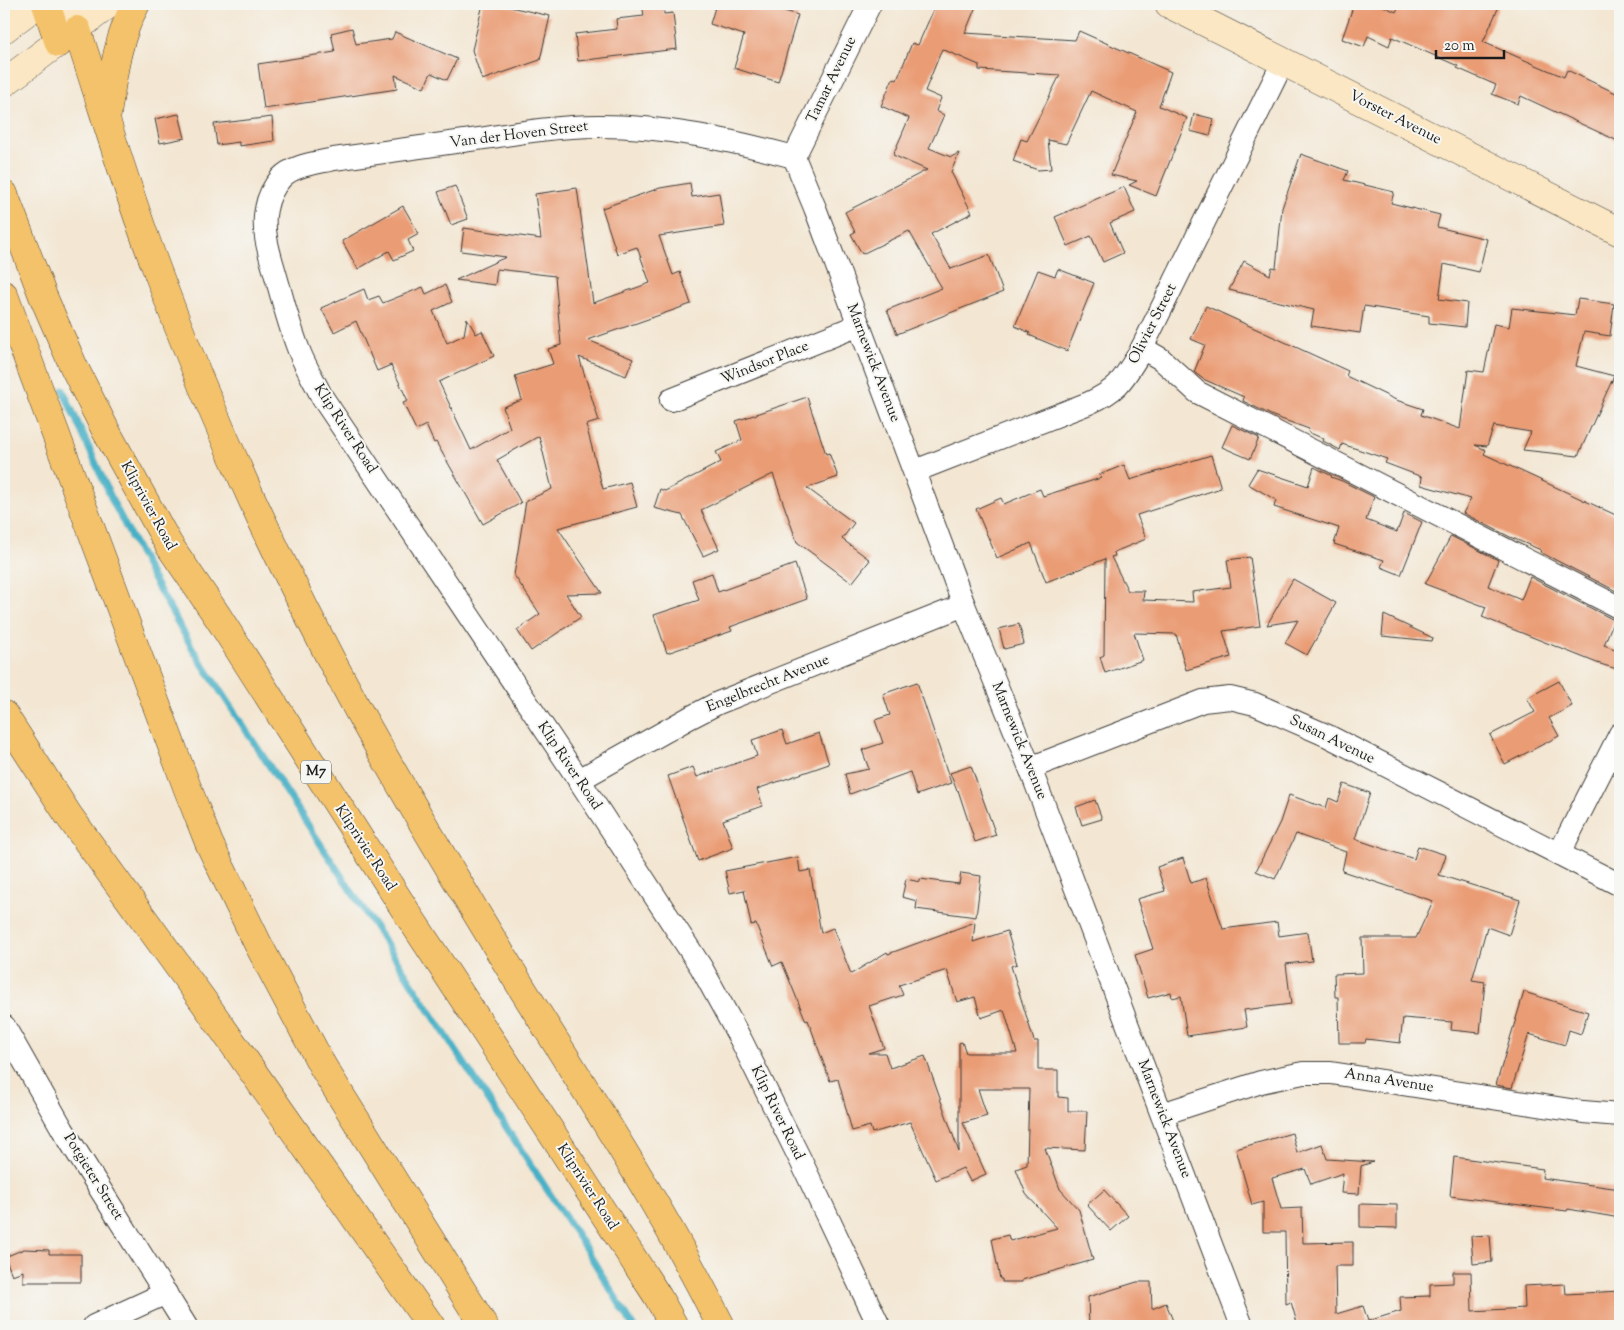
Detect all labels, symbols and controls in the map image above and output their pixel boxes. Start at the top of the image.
scale bar [1436,28,1504,60]
street label: Tamar Avenue [802,33,862,127]
text: 20 m [1444,36,1475,57]
street label: Vorster Avenue [1345,86,1445,150]
street label: Van der Hoven Street [449,116,589,154]
street label: Olivier Street [1124,280,1182,368]
street label: Marnewick Avenue [841,301,905,425]
street label: Windsor Place [718,336,812,390]
street label: Klip River Road [308,380,382,478]
street label: Kliprivier Road [115,458,181,555]
street label: Engelbrecht Avenue [703,650,833,718]
street label: Marnewick Avenue [986,679,1052,803]
street label: Susan Avenue [1286,710,1378,770]
street label: Klip River Road [532,718,607,815]
road number: M7 [301,760,331,784]
street label: Kliprivier Road [329,801,401,896]
street label: Marnewick Avenue [1132,1057,1196,1181]
street label: Klip River Road [745,1062,809,1164]
street label: Anna Avenue [1343,1064,1435,1098]
street label: Potgieter Street [58,1129,128,1225]
street label: Kliprivier Road [551,1140,623,1235]

